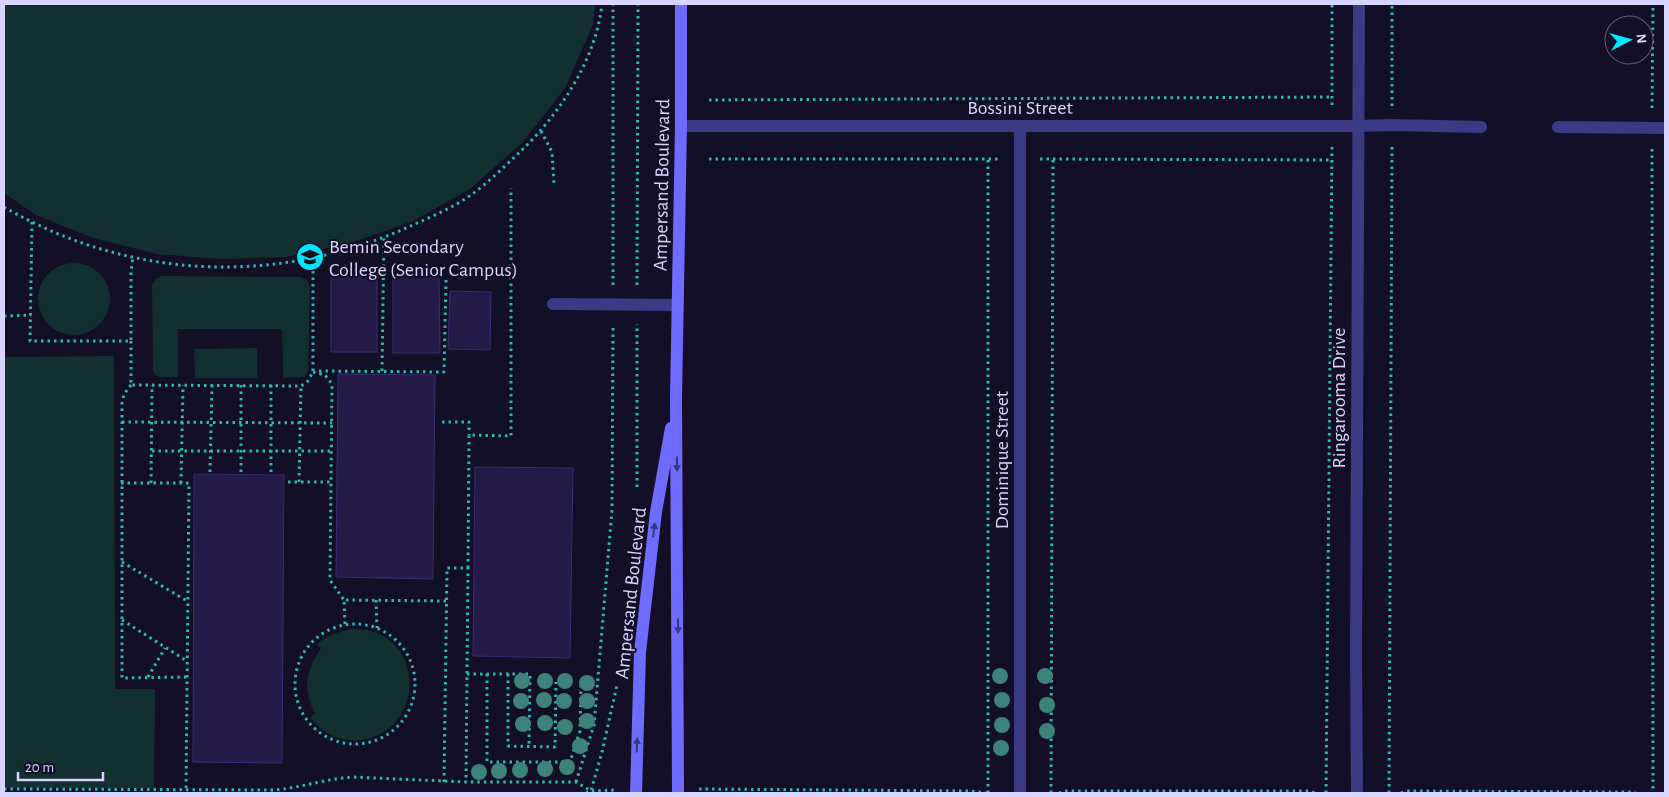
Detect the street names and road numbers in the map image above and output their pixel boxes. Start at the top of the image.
street label: Bossini Street [967,98,1073,118]
street label: Ampersand Boulevard [650,99,674,271]
street label: Ringarooma Drive [1329,328,1349,468]
street label: Dominique Street [992,390,1012,529]
street label: Ampersand Boulevard [612,506,650,680]

